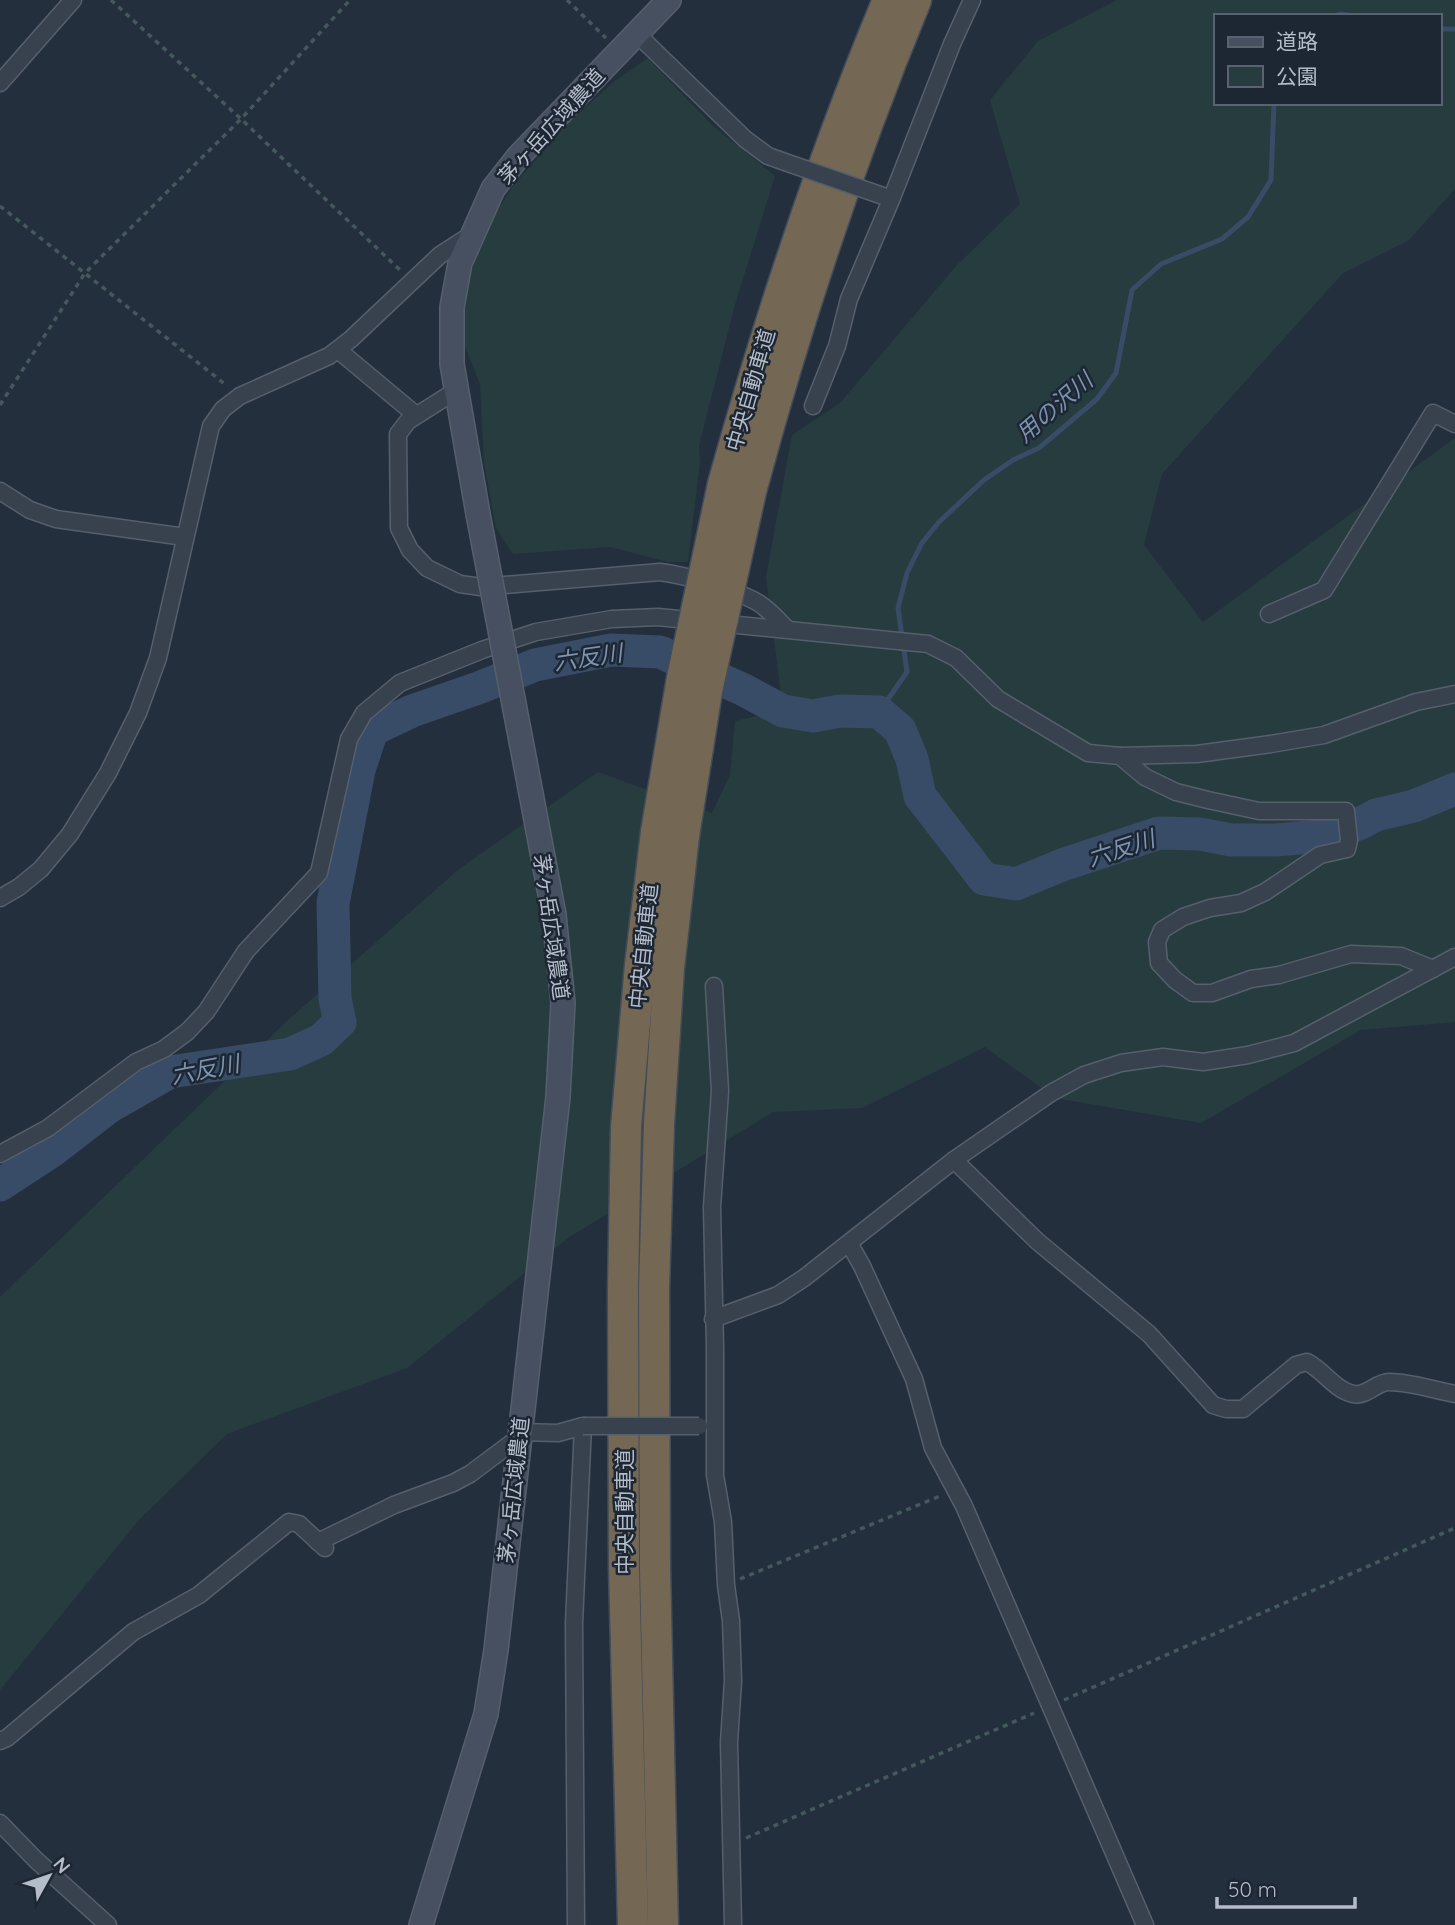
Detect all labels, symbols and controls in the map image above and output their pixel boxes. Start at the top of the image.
legend [1214,14,1441,105]
text: 道路 [1276,28,1318,54]
street label: 茅ヶ岳広域農道 [492,63,610,189]
text: 公園 [1276,63,1318,89]
street label: 中央自動車道 [720,326,780,454]
water label: 用の沢川 [1010,364,1100,448]
water label: 六反川 [552,637,627,676]
water label: 六反川 [1084,823,1161,872]
street label: 茅ヶ岳広域農道 [529,852,575,1002]
street label: 中央自動車道 [623,882,663,1010]
water label: 六反川 [168,1048,245,1090]
street label: 茅ヶ岳広域農道 [492,1416,534,1564]
street label: 中央自動車道 [611,1449,637,1575]
north arrow [14,1841,84,1911]
text: N [48,1852,76,1878]
scale bar [1217,1866,1355,1910]
text: 50 m [1228,1876,1277,1902]

